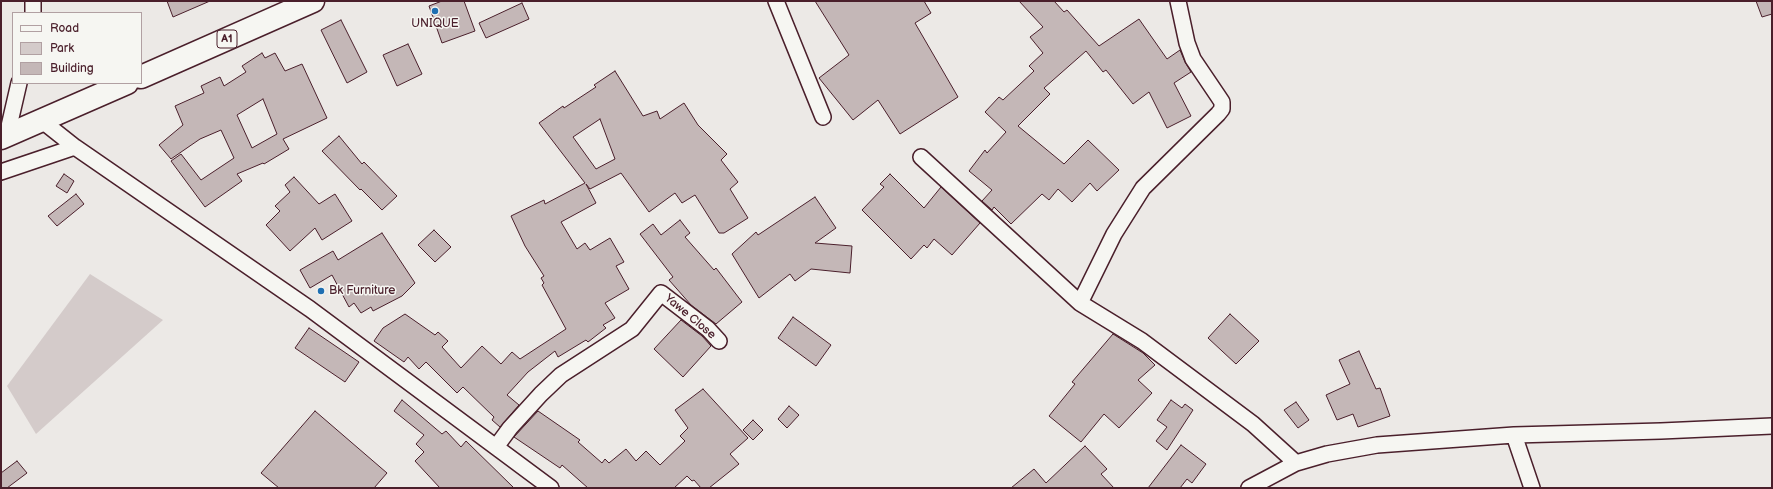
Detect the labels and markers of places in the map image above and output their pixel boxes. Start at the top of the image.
marker: UNIQUE [430,6,440,16]
place label: UNIQUE [411,17,459,31]
place label: Bk Furniture [329,284,395,298]
marker: Bk Furniture [316,286,326,296]

